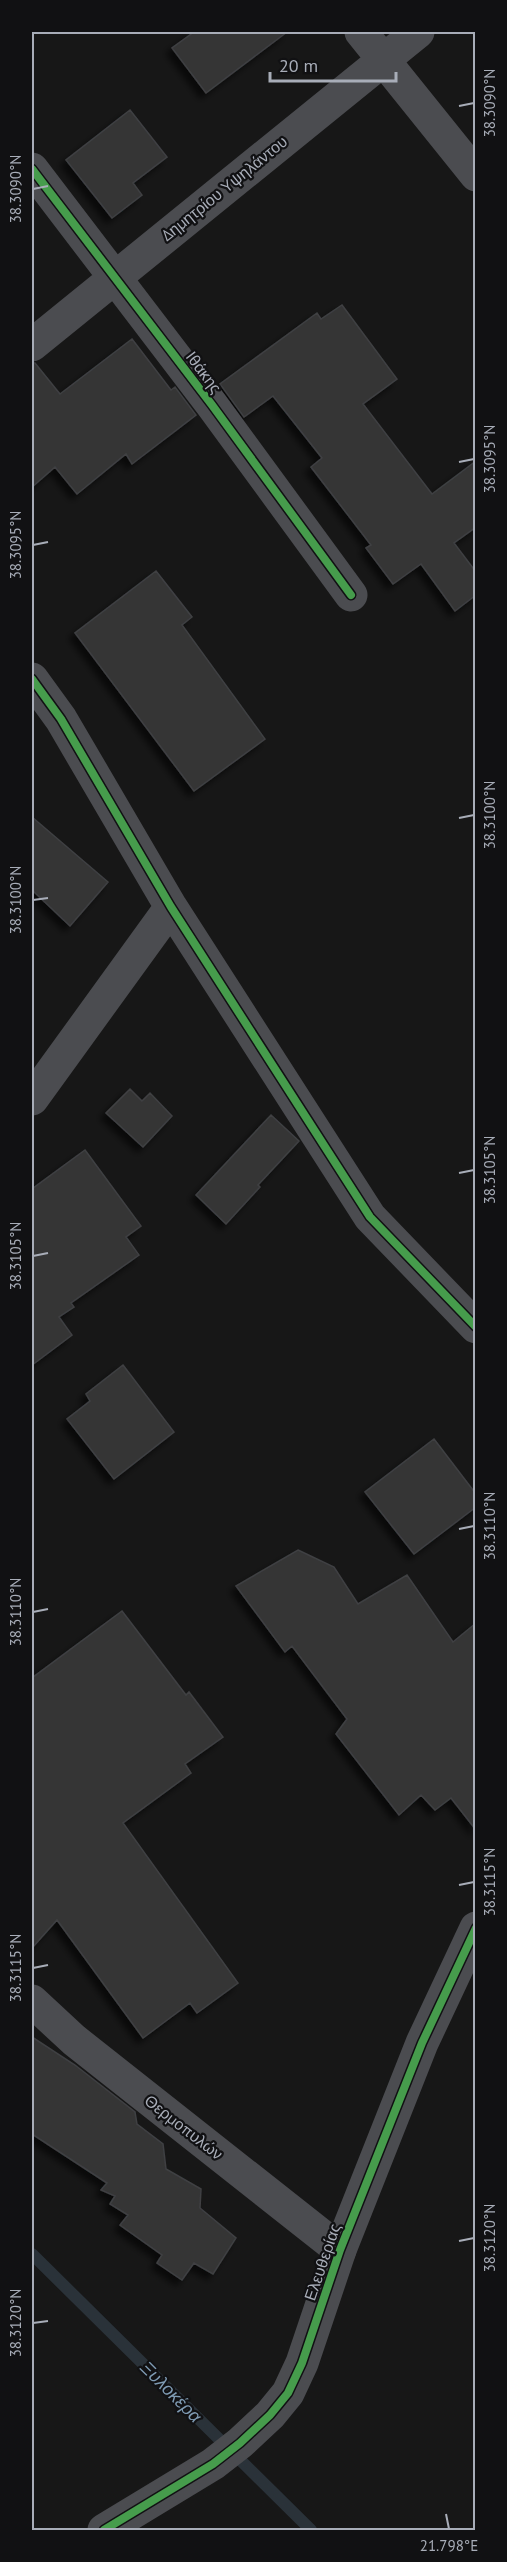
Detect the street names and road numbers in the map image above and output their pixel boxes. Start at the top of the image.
street label: Δημητρίου Υψηλάντου [157,131,291,245]
street label: Ιθάκης [182,347,226,397]
street label: Θερμοπυλών [141,2090,227,2164]
street label: Ελευθερίας [299,2221,345,2303]

